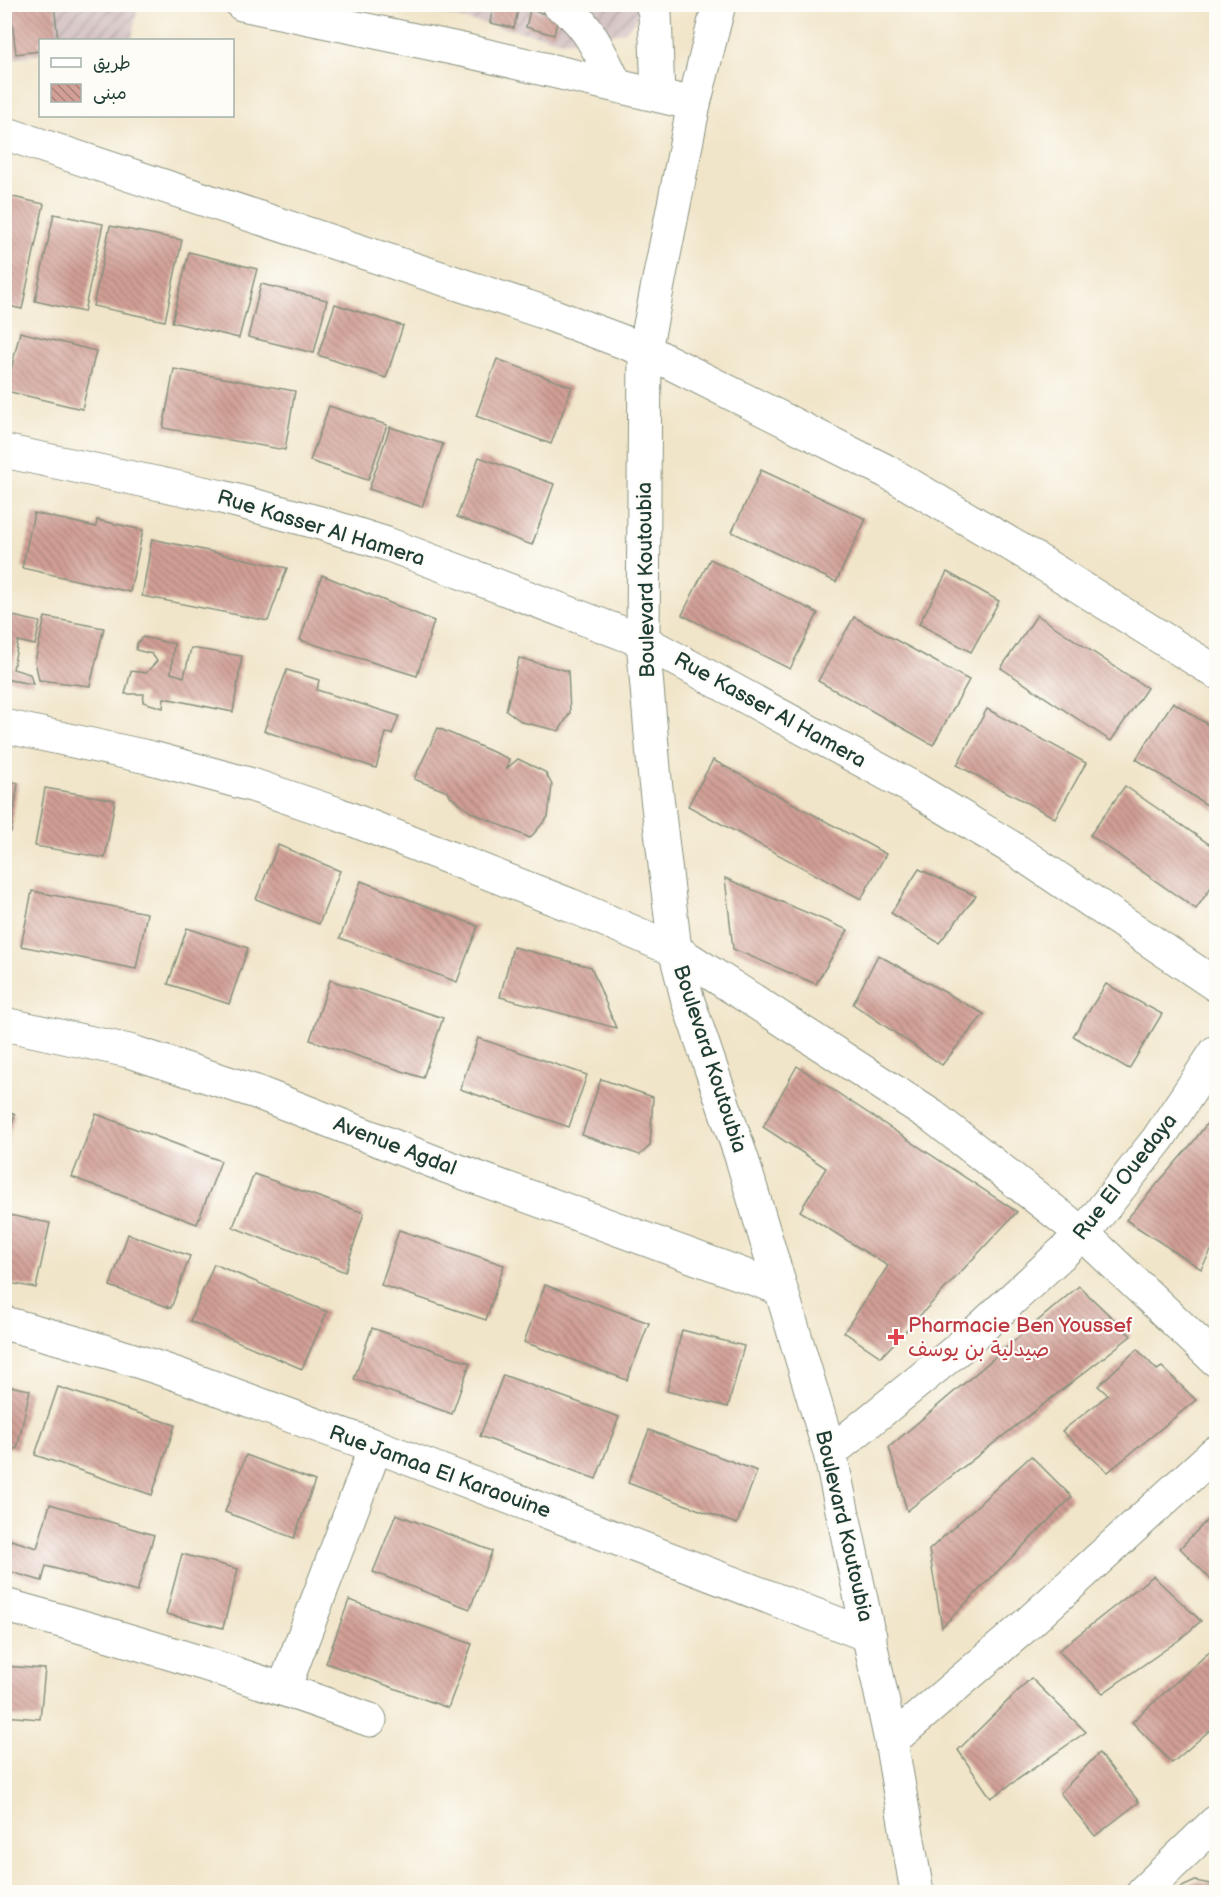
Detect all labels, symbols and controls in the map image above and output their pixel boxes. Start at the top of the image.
legend [39,39,234,117]
text: طريق [93,53,131,74]
text: مبنى [93,83,127,104]
street label: Boulevard Koutoubia [632,482,660,678]
street label: Rue Kasser Al Hamera [214,485,428,571]
street label: Rue Kasser Al Hamera [670,647,870,773]
street label: Boulevard Koutoubia [668,962,752,1156]
street label: Rue El Ouedaya [1068,1109,1182,1245]
street label: Avenue Agdal [330,1111,460,1181]
place label: Pharmacie Ben Youssef صيدلية بن يوسف [908,1313,1133,1362]
marker: Pharmacie Ben Youssef صيدلية بن يوسف [889,1330,903,1344]
street label: Rue Jamaa El Karaouine [326,1420,554,1524]
street label: Boulevard Koutoubia [810,1428,878,1624]

